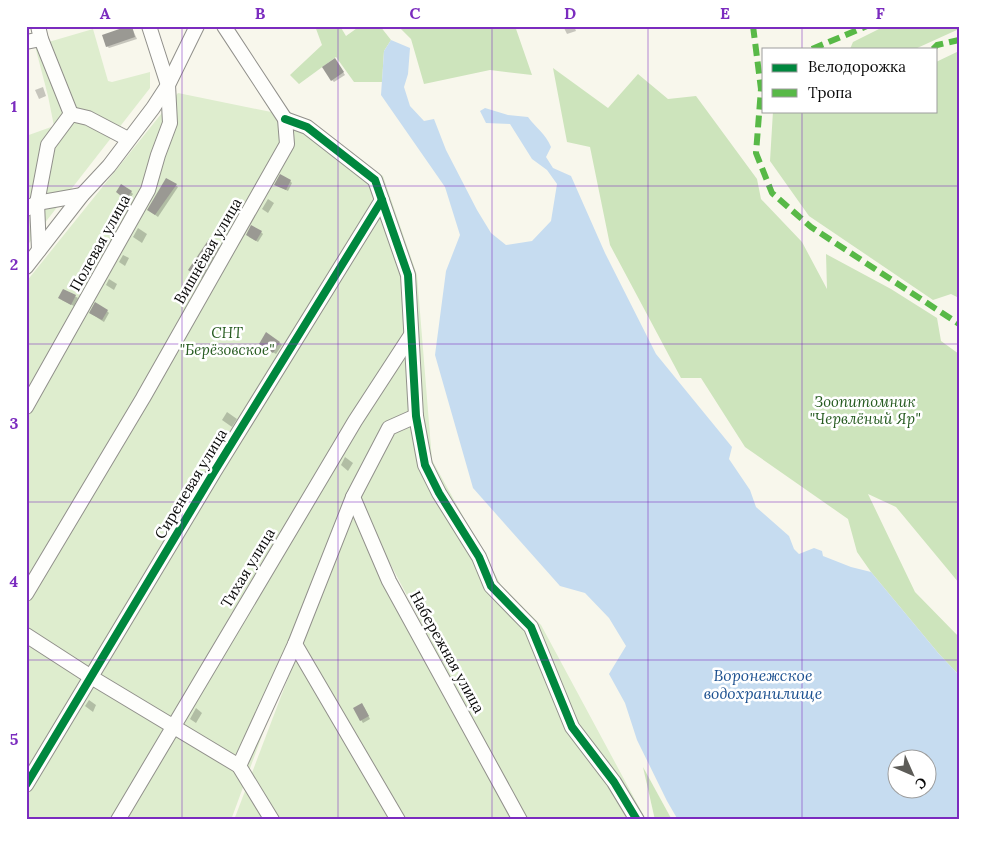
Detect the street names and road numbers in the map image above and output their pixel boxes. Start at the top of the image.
street label: Полевая улица [65,191,134,294]
street label: Вишнёвая улица [169,194,246,307]
street label: Сиреневая улица [150,425,231,542]
street label: Тихая улица [216,524,279,611]
street label: Набережная улица [406,587,489,716]

